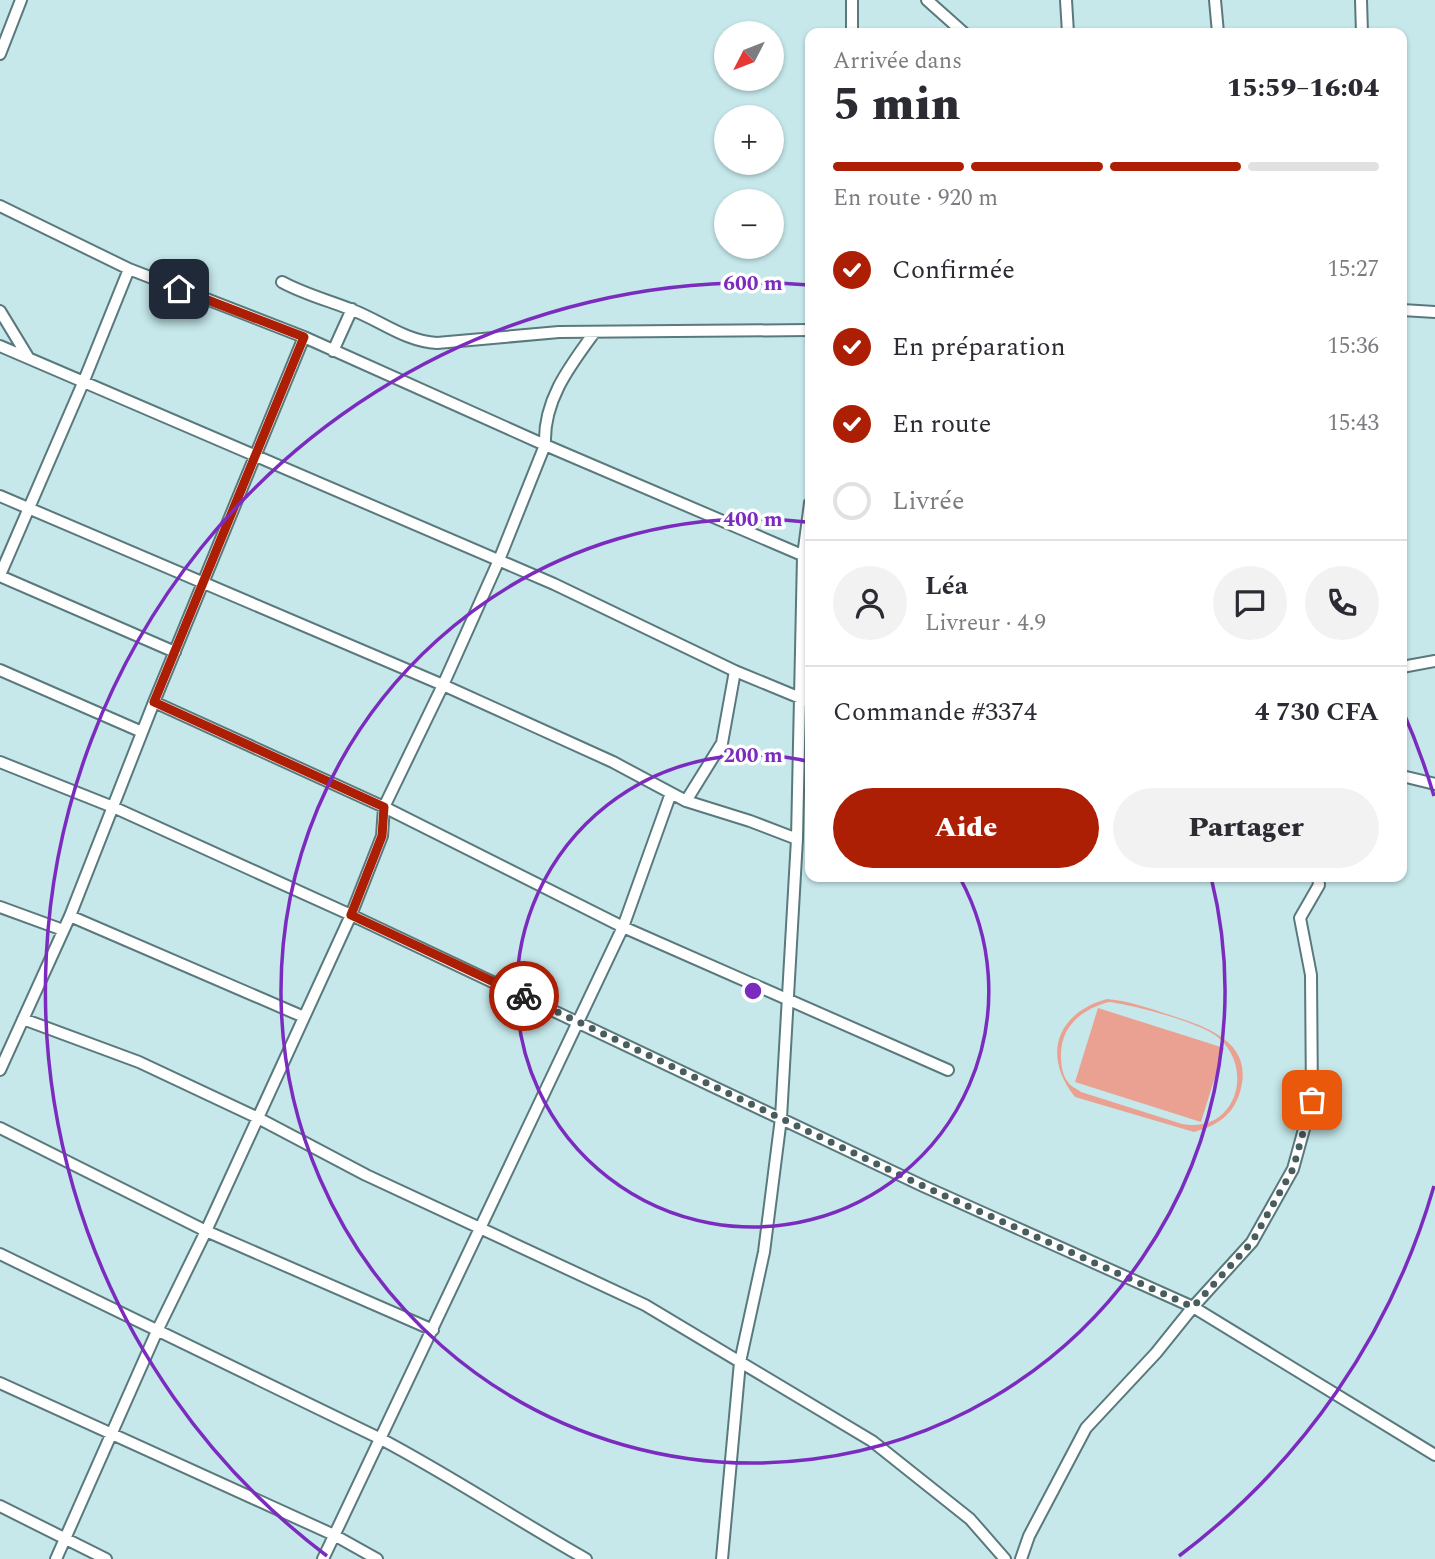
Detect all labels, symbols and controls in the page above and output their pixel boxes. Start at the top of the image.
north arrow [714,21,784,91]
map controls [714,21,784,259]
text: Arrivée dans [833,44,962,79]
text: 15:59–16:04 [1227,68,1379,108]
text: 5 min [833,70,960,140]
button: + [714,105,784,175]
text: En route · 920 m [833,181,998,216]
button: − [714,189,784,259]
text: Confirmée [892,250,1015,290]
icon: check [833,251,871,289]
text: 15:27 [1327,252,1379,287]
pin [149,259,209,319]
text: 600 m [723,268,783,300]
icon: home [160,270,198,308]
text: En préparation [892,327,1066,367]
icon: check [833,328,871,366]
text: 15:36 [1327,329,1379,364]
text: En route [892,404,991,444]
icon: check [833,405,871,443]
text: 15:43 [1327,406,1379,441]
text: Livrée [892,481,965,521]
text: 400 m [723,504,783,536]
button: person [833,566,907,640]
text: Léa [925,566,968,606]
button: chat [1213,566,1287,640]
button: phone [1305,566,1379,640]
text: Livreur · 4.9 [925,606,1046,641]
text: Commande #3374 [833,692,1037,732]
text: 4 730 CFA [1255,692,1379,732]
text: 200 m [723,740,783,772]
button: Aide [833,788,1099,868]
button: Partager [1113,788,1379,868]
courier [489,961,559,1031]
icon: bike [505,977,543,1015]
centre of rings [741,979,765,1003]
pin [1282,1070,1342,1130]
icon: bag [1293,1081,1331,1119]

